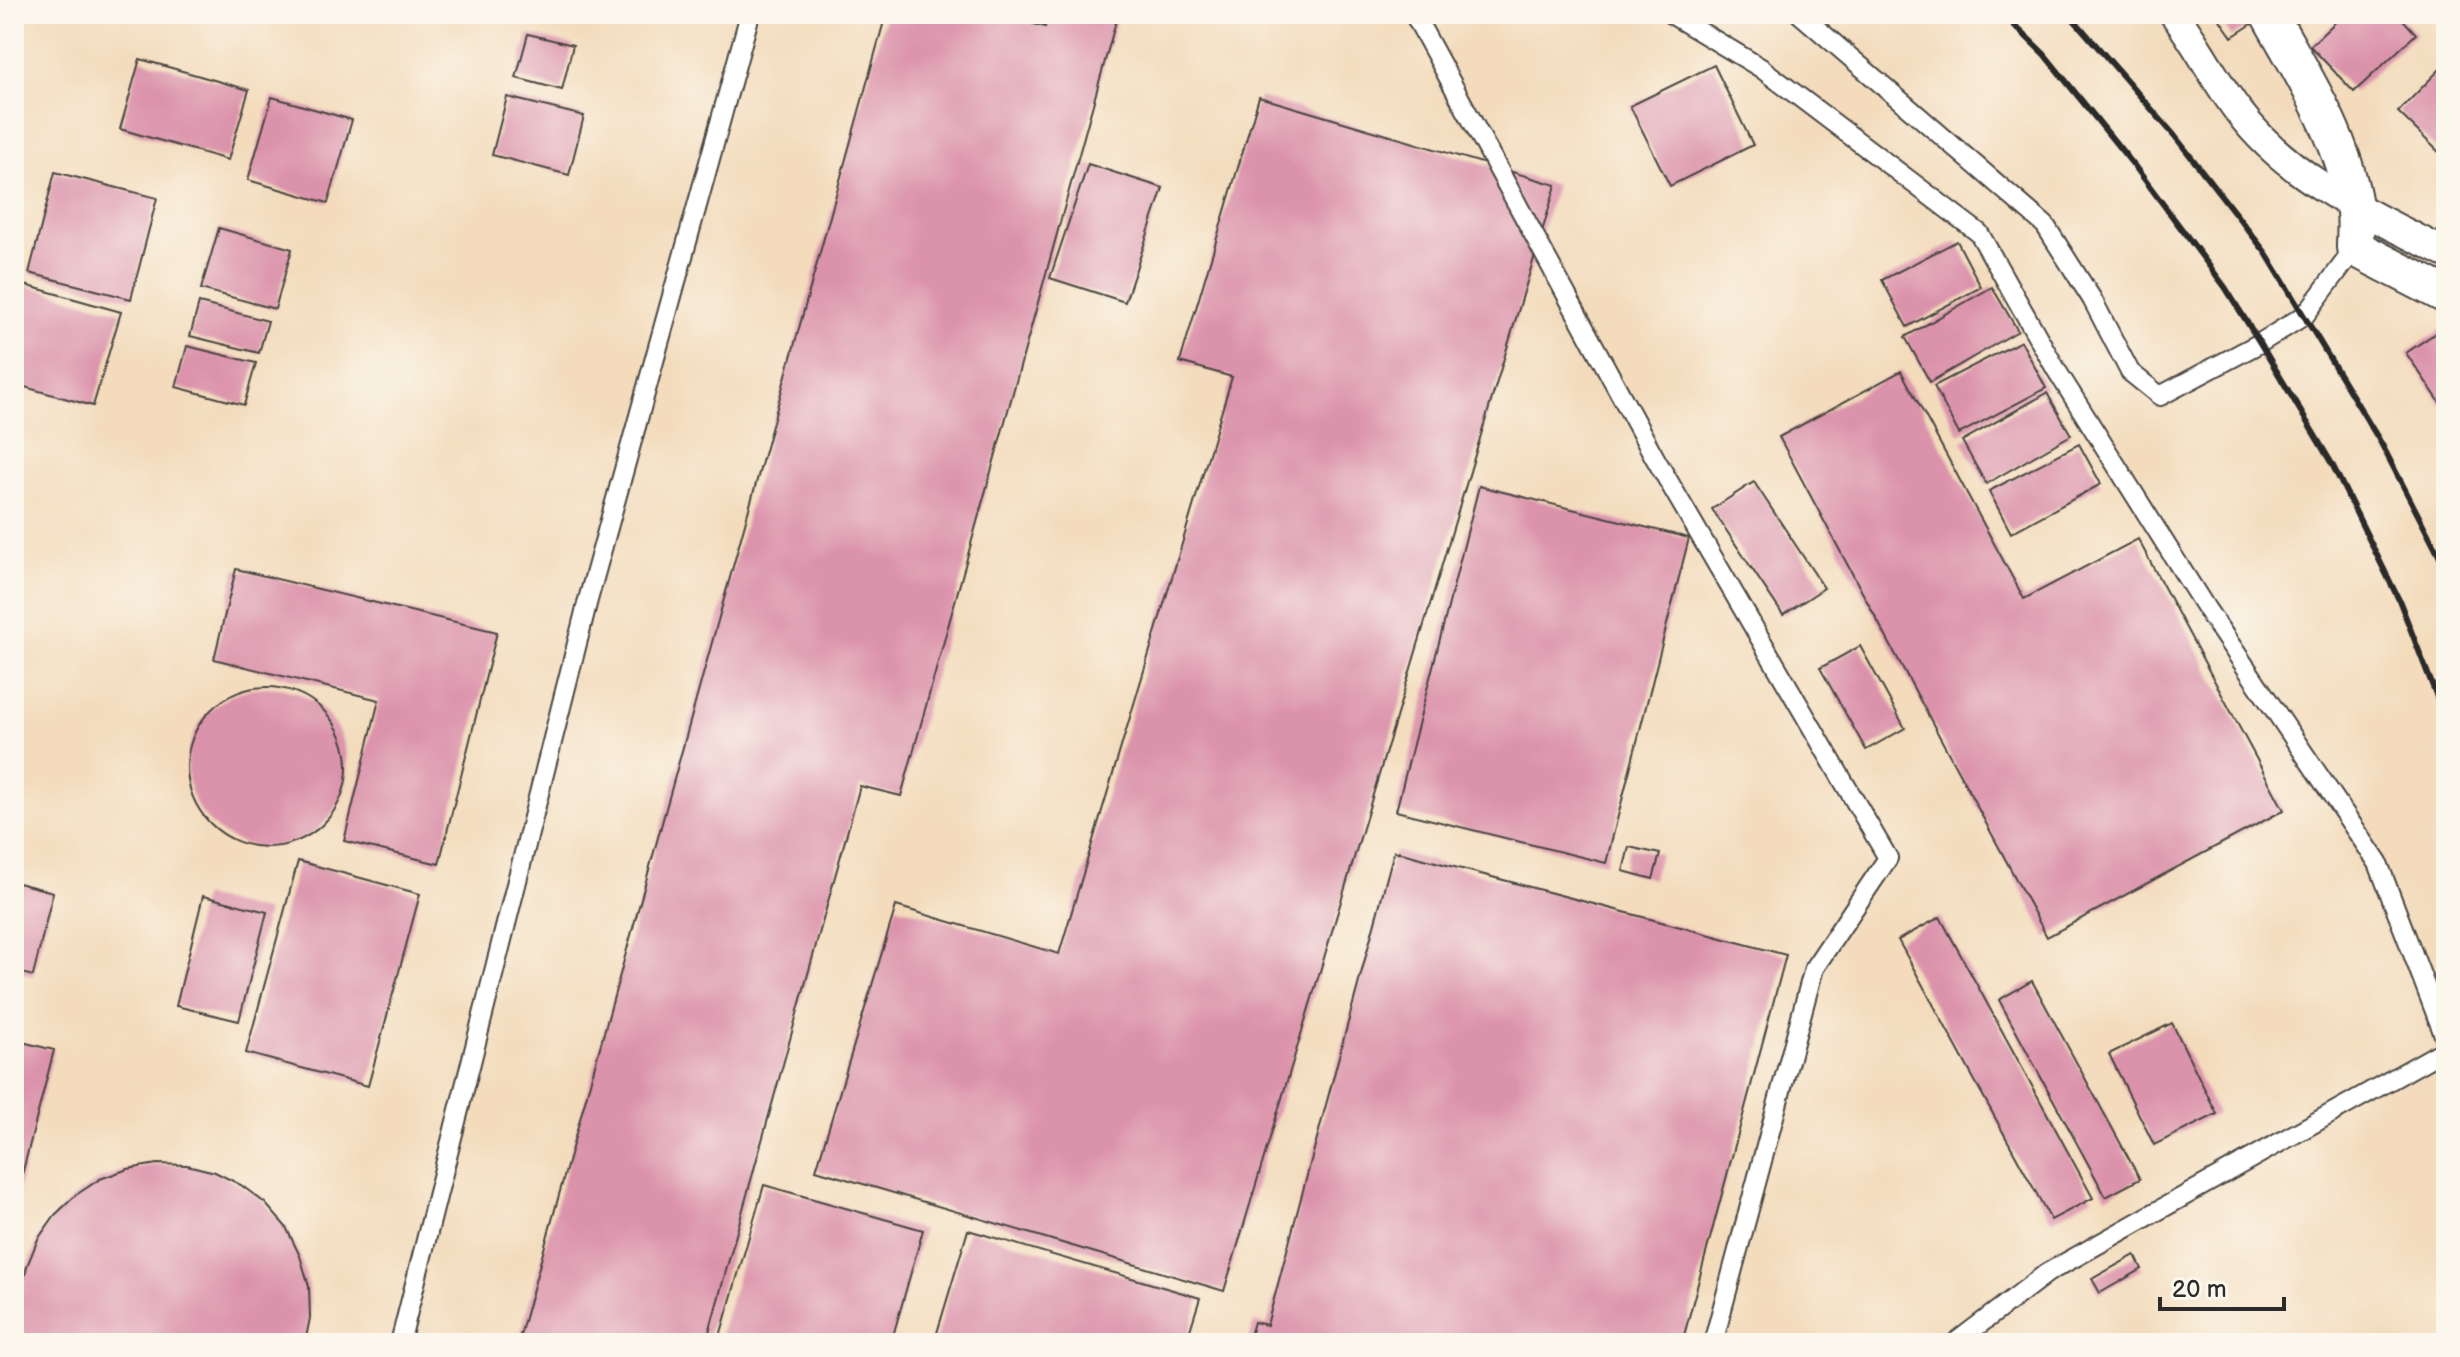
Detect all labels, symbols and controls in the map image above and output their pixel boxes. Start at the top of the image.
scale bar [2160,1261,2284,1311]
text: 20 m [2172,1275,2227,1304]

